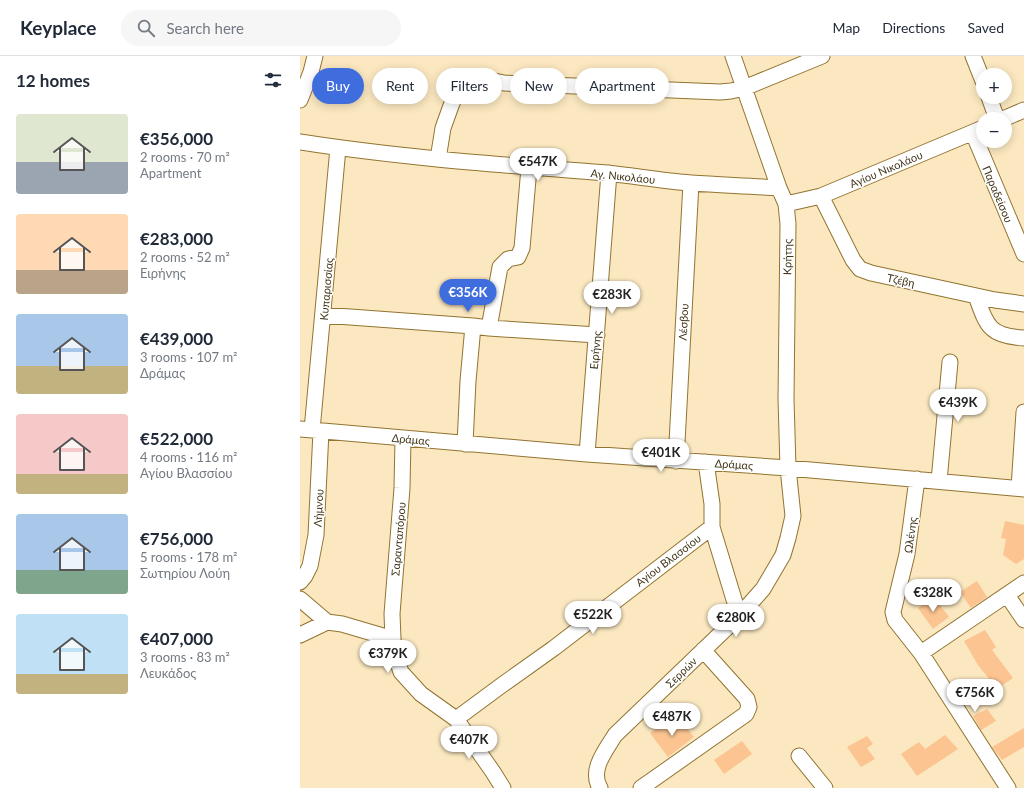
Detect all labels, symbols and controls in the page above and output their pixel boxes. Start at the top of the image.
search box [121,10,401,46]
text: Keyplace [20,16,97,39]
icon: search [135,17,157,39]
text: Search here [167,19,244,37]
text: Map [833,19,860,36]
text: Directions [882,19,945,36]
text: Saved [967,19,1004,36]
chip: Buy [312,68,364,104]
chip: Rent [372,68,428,104]
chip: Filters [436,68,502,104]
chip: New [510,68,567,104]
chip: Apartment [575,68,669,104]
map controls [976,68,1012,148]
button: + [976,68,1012,104]
icon: filters [262,69,284,91]
text: 12 homes [16,70,90,91]
button: − [976,112,1012,148]
text: €356,000 [140,128,213,149]
icon: home [48,130,96,178]
pin: €547K [510,148,566,182]
street label: Αγίου Νικολάου [848,148,924,190]
text: 2 rooms · 70 m² [140,149,230,165]
text: €547K [518,153,558,169]
street label: Παραδείσου [980,164,1016,224]
text: Apartment [140,165,201,181]
street label: Αγ. Νικολάου [590,166,656,186]
text: €283,000 [140,228,213,249]
icon: home [48,230,96,278]
street label: Κρήτης [780,239,794,275]
text: 2 rooms · 52 m² [140,249,230,265]
street label: Κυπαρισσίας [317,257,335,321]
text: Ειρήνης [140,265,186,281]
street label: Τζέβη [886,271,916,290]
pin: €356K [440,279,496,313]
pin: €283K [584,281,640,315]
text: €356K [448,284,488,300]
text: €283K [592,286,632,302]
street label: Λέσβου [676,303,690,341]
text: €439,000 [140,328,213,349]
icon: home [48,330,96,378]
street label: Ειρήνης [587,330,603,370]
text: 3 rooms · 107 m² [140,349,237,365]
text: Δράμας [140,365,185,381]
pin: €439K [930,389,986,423]
text: €439K [938,394,978,410]
text: €522,000 [140,428,213,449]
icon: home [48,430,96,478]
street label: Δράμας [391,431,431,447]
pin: €401K [633,439,689,473]
text: €401K [641,444,681,460]
text: 4 rooms · 116 m² [140,449,237,465]
street label: Δράμας [714,456,754,472]
text: Αγίου Βλασσίου [140,465,233,481]
street label: Λήμνου [311,489,325,527]
street label: Σαρανταπόρου [388,502,408,576]
street label: Ωλένης [901,516,919,554]
text: €756,000 [140,528,213,549]
icon: home [48,530,96,578]
street label: Αγίου Βλασσίου [633,531,703,589]
text: 5 rooms · 178 m² [140,549,237,565]
text: Σωτηρίου Λούη [140,565,230,581]
pin: €328K [905,579,961,613]
text: €328K [913,584,953,600]
pin: €522K [565,601,621,635]
pin: €280K [708,604,764,638]
text: €522K [573,606,613,622]
text: €280K [716,609,756,625]
text: €407,000 [140,628,213,649]
icon: home [48,630,96,678]
pin: €379K [360,640,416,674]
text: €379K [368,645,408,661]
text: 3 rooms · 83 m² [140,649,230,665]
street label: Σερρών [663,654,699,690]
text: Λευκάδος [140,665,196,681]
pin: €756K [947,679,1003,713]
text: €756K [955,684,995,700]
pin: €487K [644,703,700,737]
text: €487K [652,708,692,724]
pin: €407K [441,726,497,760]
text: €407K [449,731,489,747]

